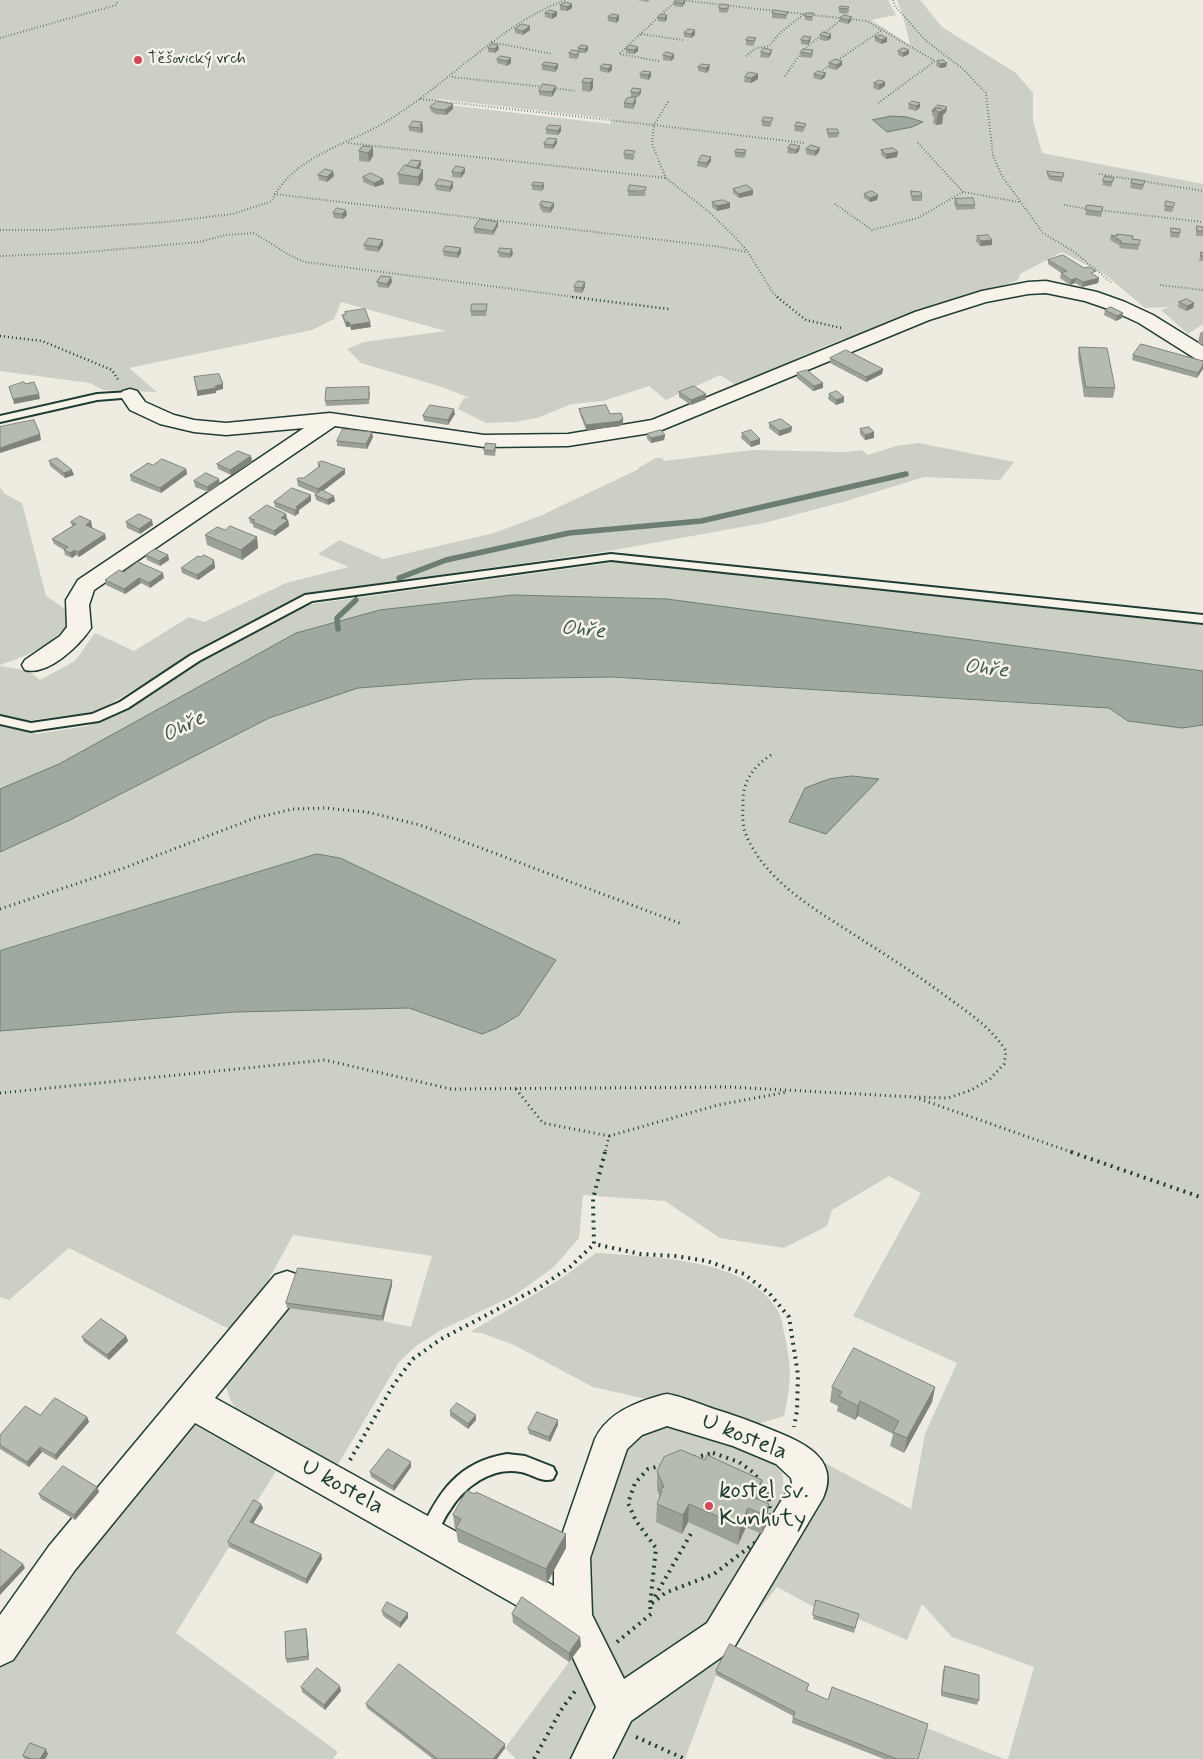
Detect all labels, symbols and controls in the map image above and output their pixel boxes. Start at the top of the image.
place label: Těšovický vrch [148,50,246,70]
marker: Těšovický vrch [132,54,144,66]
water label: Ohře [560,617,606,645]
water label: Ohře [963,655,1009,685]
water label: Ohře [159,707,209,749]
street label: U kostela [697,1408,791,1468]
street label: U kostela [296,1454,388,1522]
place label: kostel sv. Kunhuty [719,1478,809,1534]
marker: kostel sv. Kunhuty [703,1500,715,1512]

